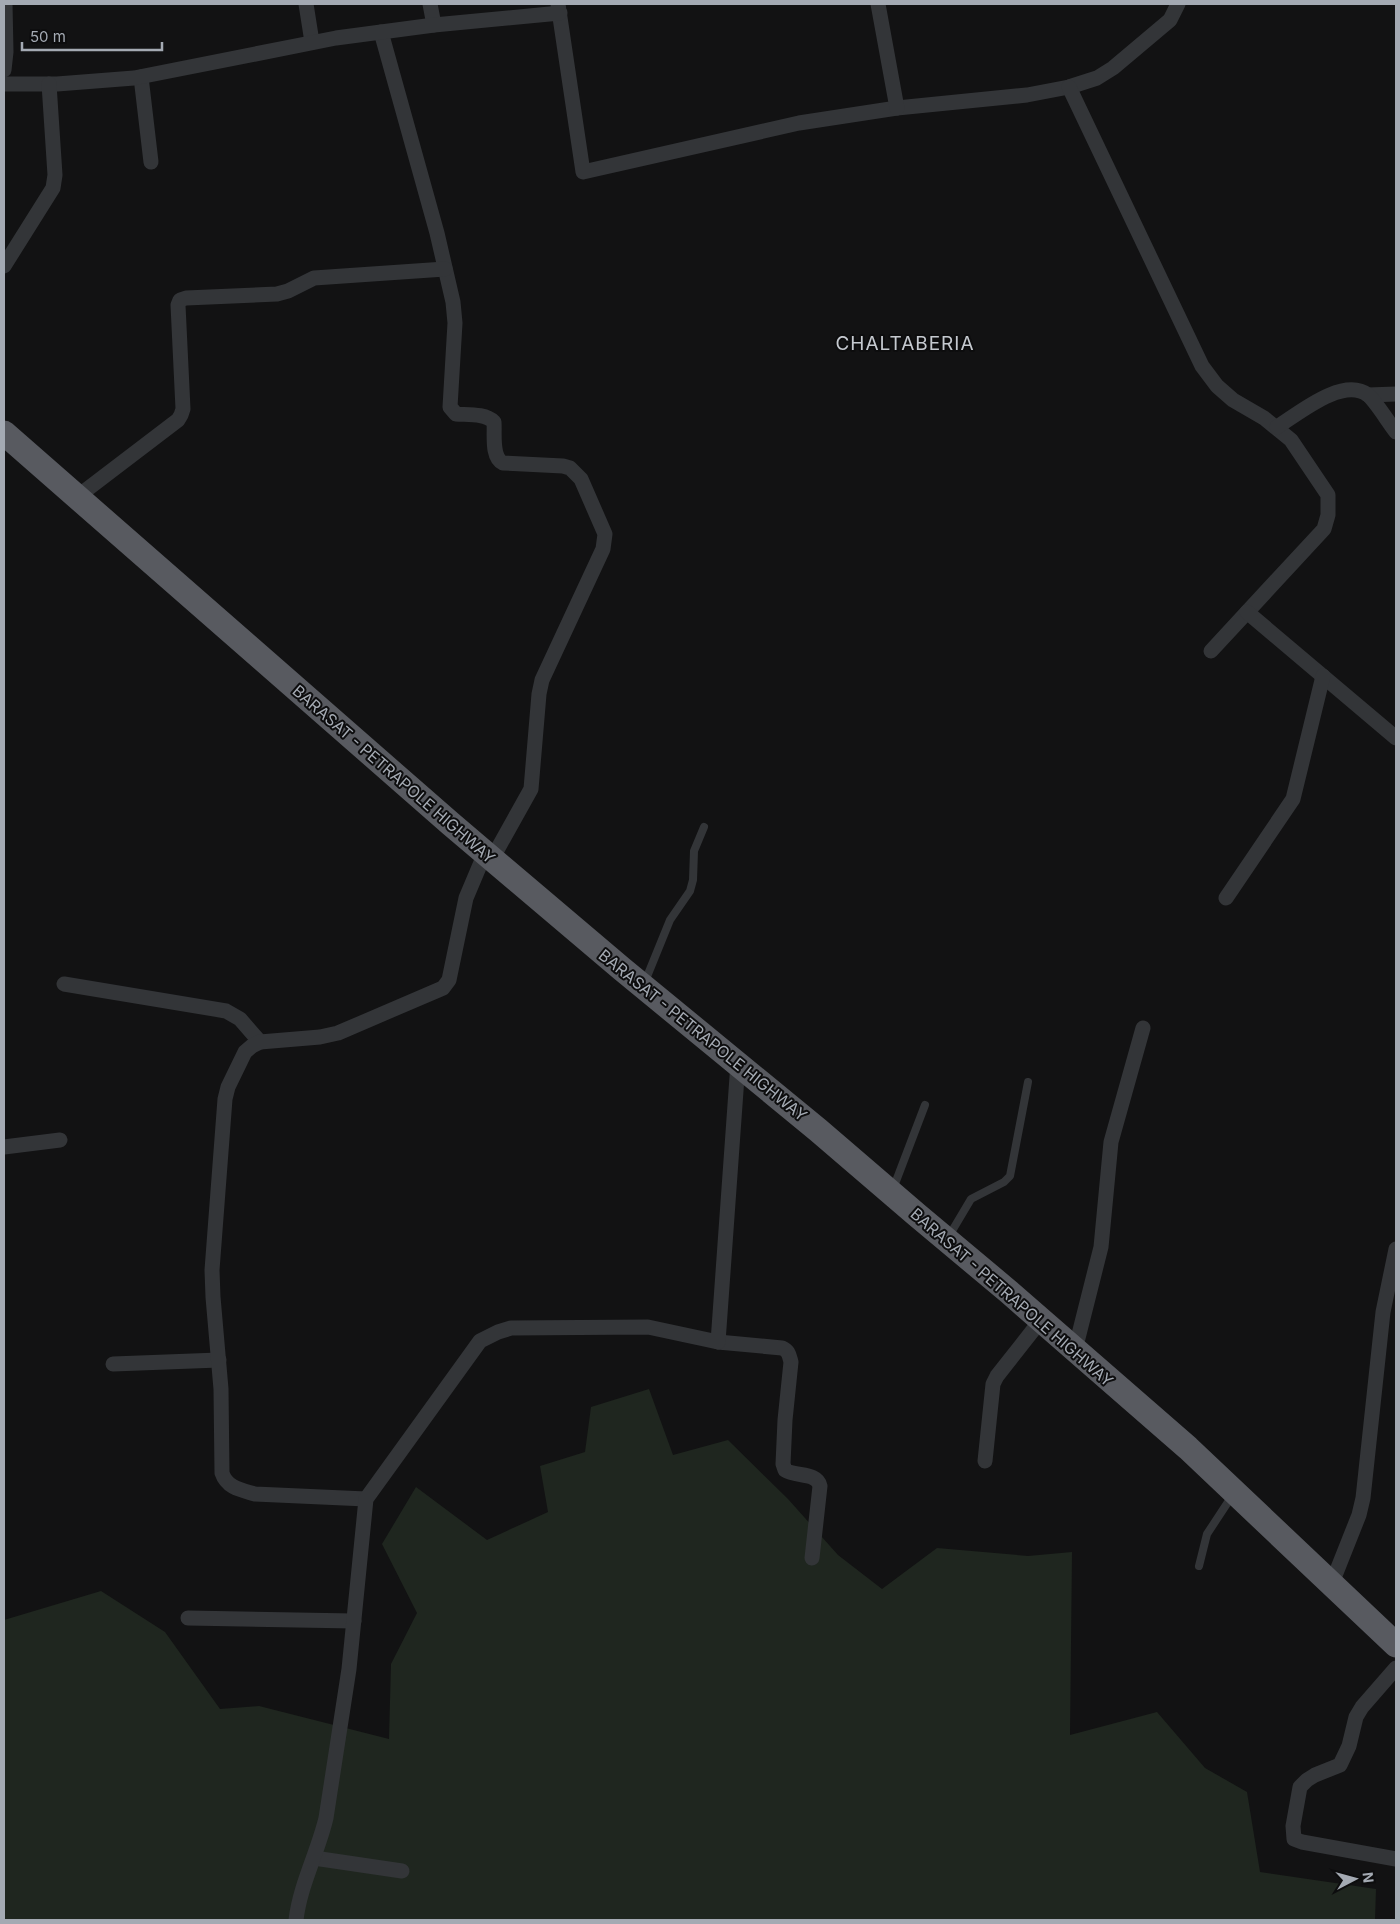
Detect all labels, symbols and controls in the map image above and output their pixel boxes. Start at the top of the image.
scale bar [22,20,162,52]
text: 50 m [30,27,66,46]
district label: CHALTABERIA [835,332,975,355]
street label: BARASAT - PETRAPOLE HIGHWAY [289,680,500,868]
street label: BARASAT - PETRAPOLE HIGHWAY [595,945,811,1125]
street label: BARASAT - PETRAPOLE HIGHWAY [907,1203,1118,1391]
north arrow [1330,1854,1380,1904]
text: N [1359,1871,1377,1884]

